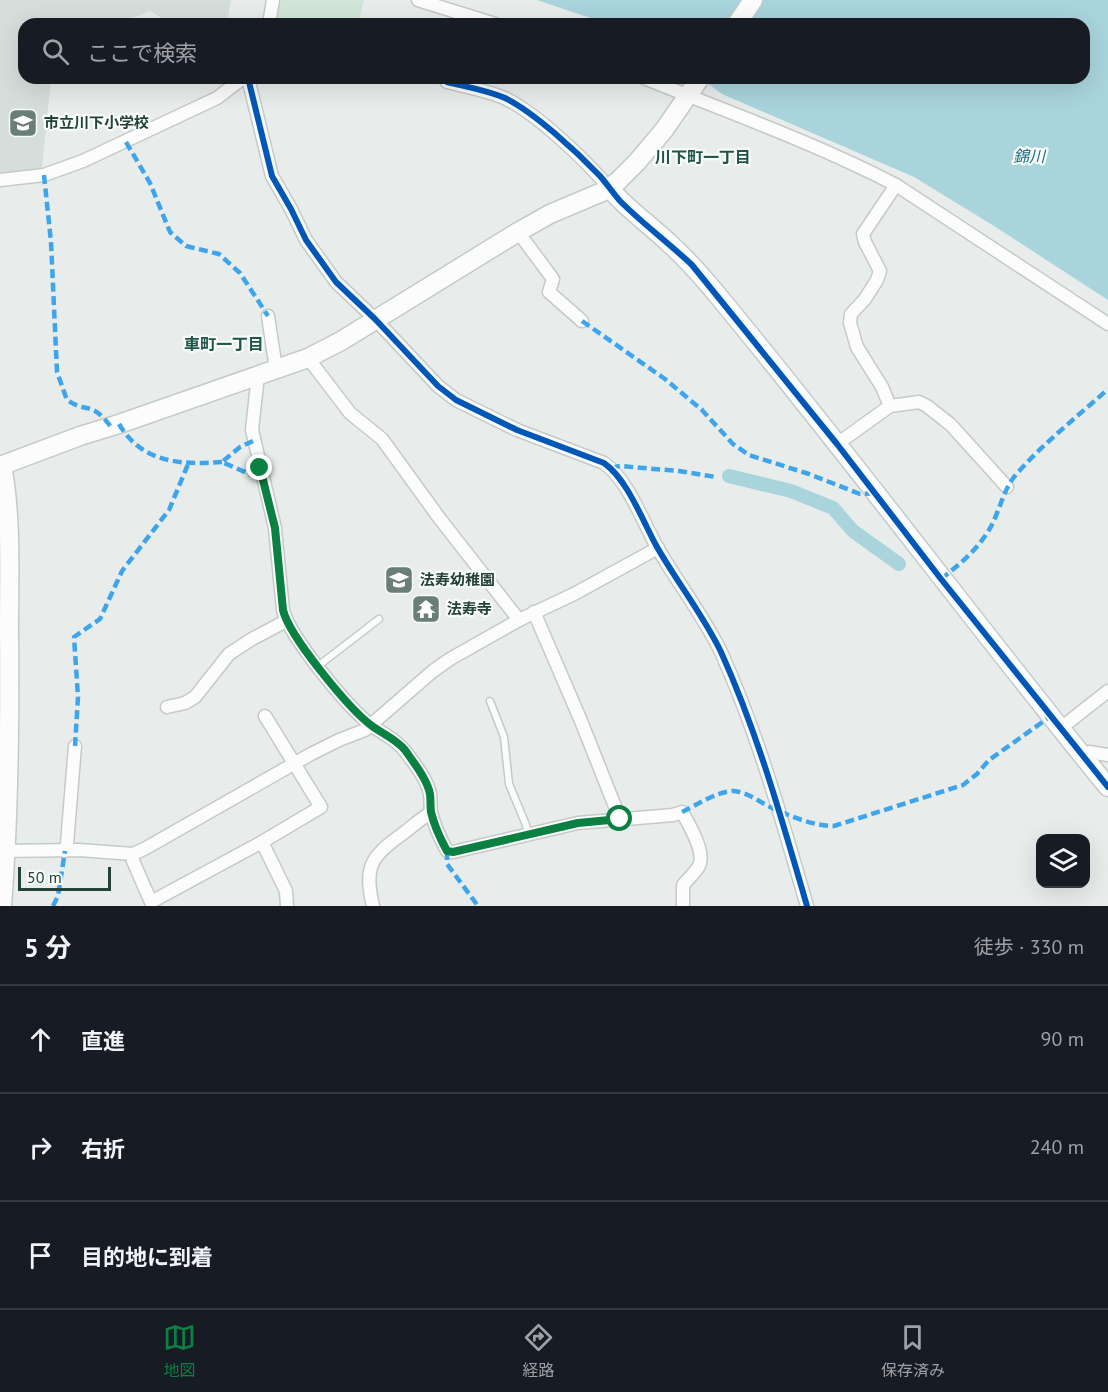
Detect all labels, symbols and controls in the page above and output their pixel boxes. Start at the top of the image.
search box [18,18,1090,84]
icon: search [39,35,72,68]
text: ここで検索 [87,39,197,67]
school or university icon: 市立川下小学校 [7,107,39,139]
place label: 市立川下小学校 [44,113,149,132]
water label: 錦川 [1013,146,1047,166]
district label: 川下町一丁目 [655,147,751,167]
district label: 車町一丁目 [184,334,264,354]
route end [246,454,272,480]
school or university icon: 法寿幼稚園 [383,564,415,596]
place label: 法寿幼稚園 [420,570,495,589]
temple icon: 法寿寺 [410,593,442,625]
place label: 法寿寺 [447,599,492,618]
route start [606,805,632,831]
map controls [1036,834,1090,888]
button: layers [1036,834,1090,888]
scale bar [18,864,111,892]
text: 50 m [27,867,62,887]
text: 5 分 [24,931,71,964]
text: 徒歩 · 330 m [974,934,1084,960]
icon: ahead [24,1023,57,1056]
text: 90 m [1041,1026,1084,1052]
text: 直進 [81,1027,125,1055]
icon: right [24,1131,57,1164]
text: 240 m [1030,1134,1084,1160]
text: 右折 [81,1135,125,1163]
icon: arrive [24,1239,57,1272]
text: 目的地に到着 [81,1243,213,1271]
tab: 地図 [163,1321,196,1381]
tab: 経路 [522,1321,555,1381]
tab: 保存済み [881,1321,945,1381]

